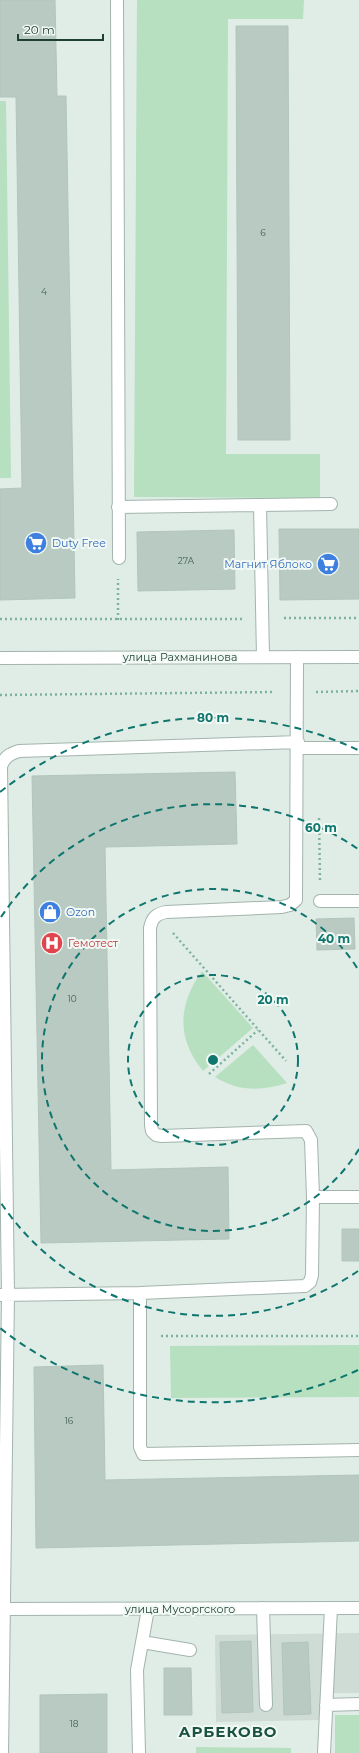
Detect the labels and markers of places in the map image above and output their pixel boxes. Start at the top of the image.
supermarket icon: Duty Free [23,530,49,556]
place label: Duty Free [52,536,106,550]
supermarket icon: Магнит Яблоко [315,551,341,577]
place label: Магнит Яблоко [224,557,312,571]
shop icon: Ozon [37,899,63,925]
place label: Ozon [66,905,95,919]
hospital icon: Гемотест [39,930,65,956]
place label: Гемотест [68,936,119,950]
centre of rings [206,1053,220,1067]

